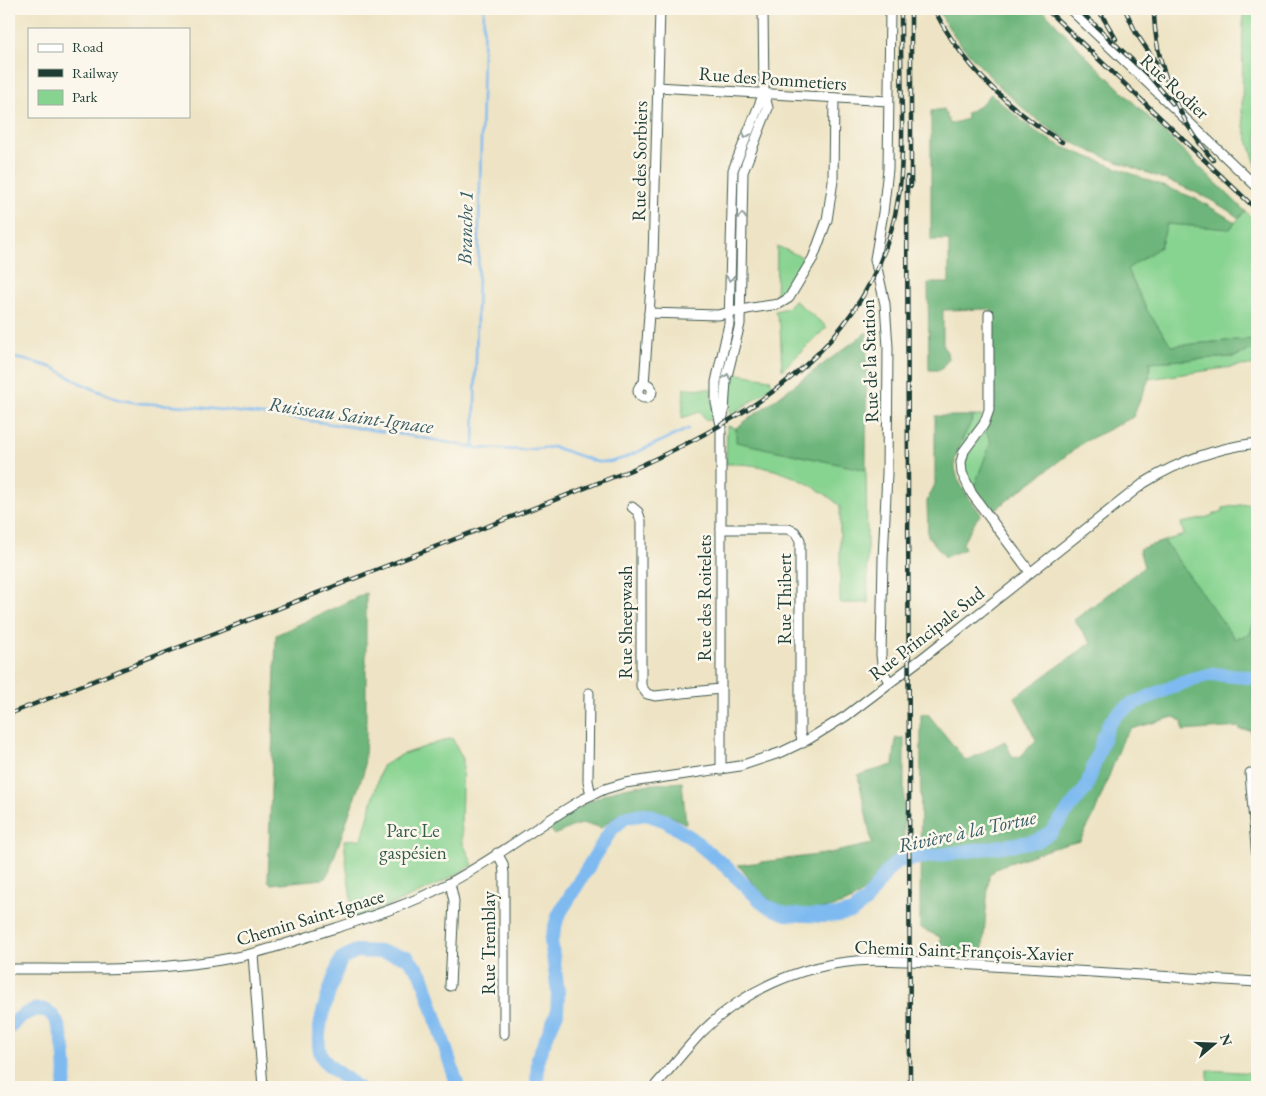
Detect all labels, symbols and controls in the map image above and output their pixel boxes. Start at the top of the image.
legend [28,28,190,118]
text: Road [72,37,104,56]
street label: Rue Rodier [1135,48,1215,125]
street label: Rue des Pommetiers [698,61,848,96]
text: Railway [72,63,119,82]
text: Park [72,87,99,106]
street label: Rue des Sorbiers [626,100,653,222]
one-way arrow [742,130,752,138]
water label: Branche 1 [451,191,479,266]
one-way arrow [736,212,747,220]
one-way arrow [725,275,735,283]
street label: Rue de la Station [855,299,884,423]
one-way arrow [721,373,732,382]
water label: Ruisseau Saint-Ignace [267,391,435,439]
street label: Rue des Roitelets [692,535,717,661]
street label: Rue Thibert [772,553,797,645]
street label: Rue Sheepwash [613,565,638,679]
street label: Rue Principale Sud [863,580,989,686]
water label: Rivière à la Tortue [896,804,1039,858]
park label: Parc Le gaspésien [379,818,447,865]
street label: Chemin Saint-Ignace [233,883,387,952]
street label: Rue Tremblay [476,890,501,995]
street label: Chemin Saint-François-Xavier [854,934,1075,967]
north arrow [1188,1018,1238,1068]
text: N [1216,1031,1237,1049]

